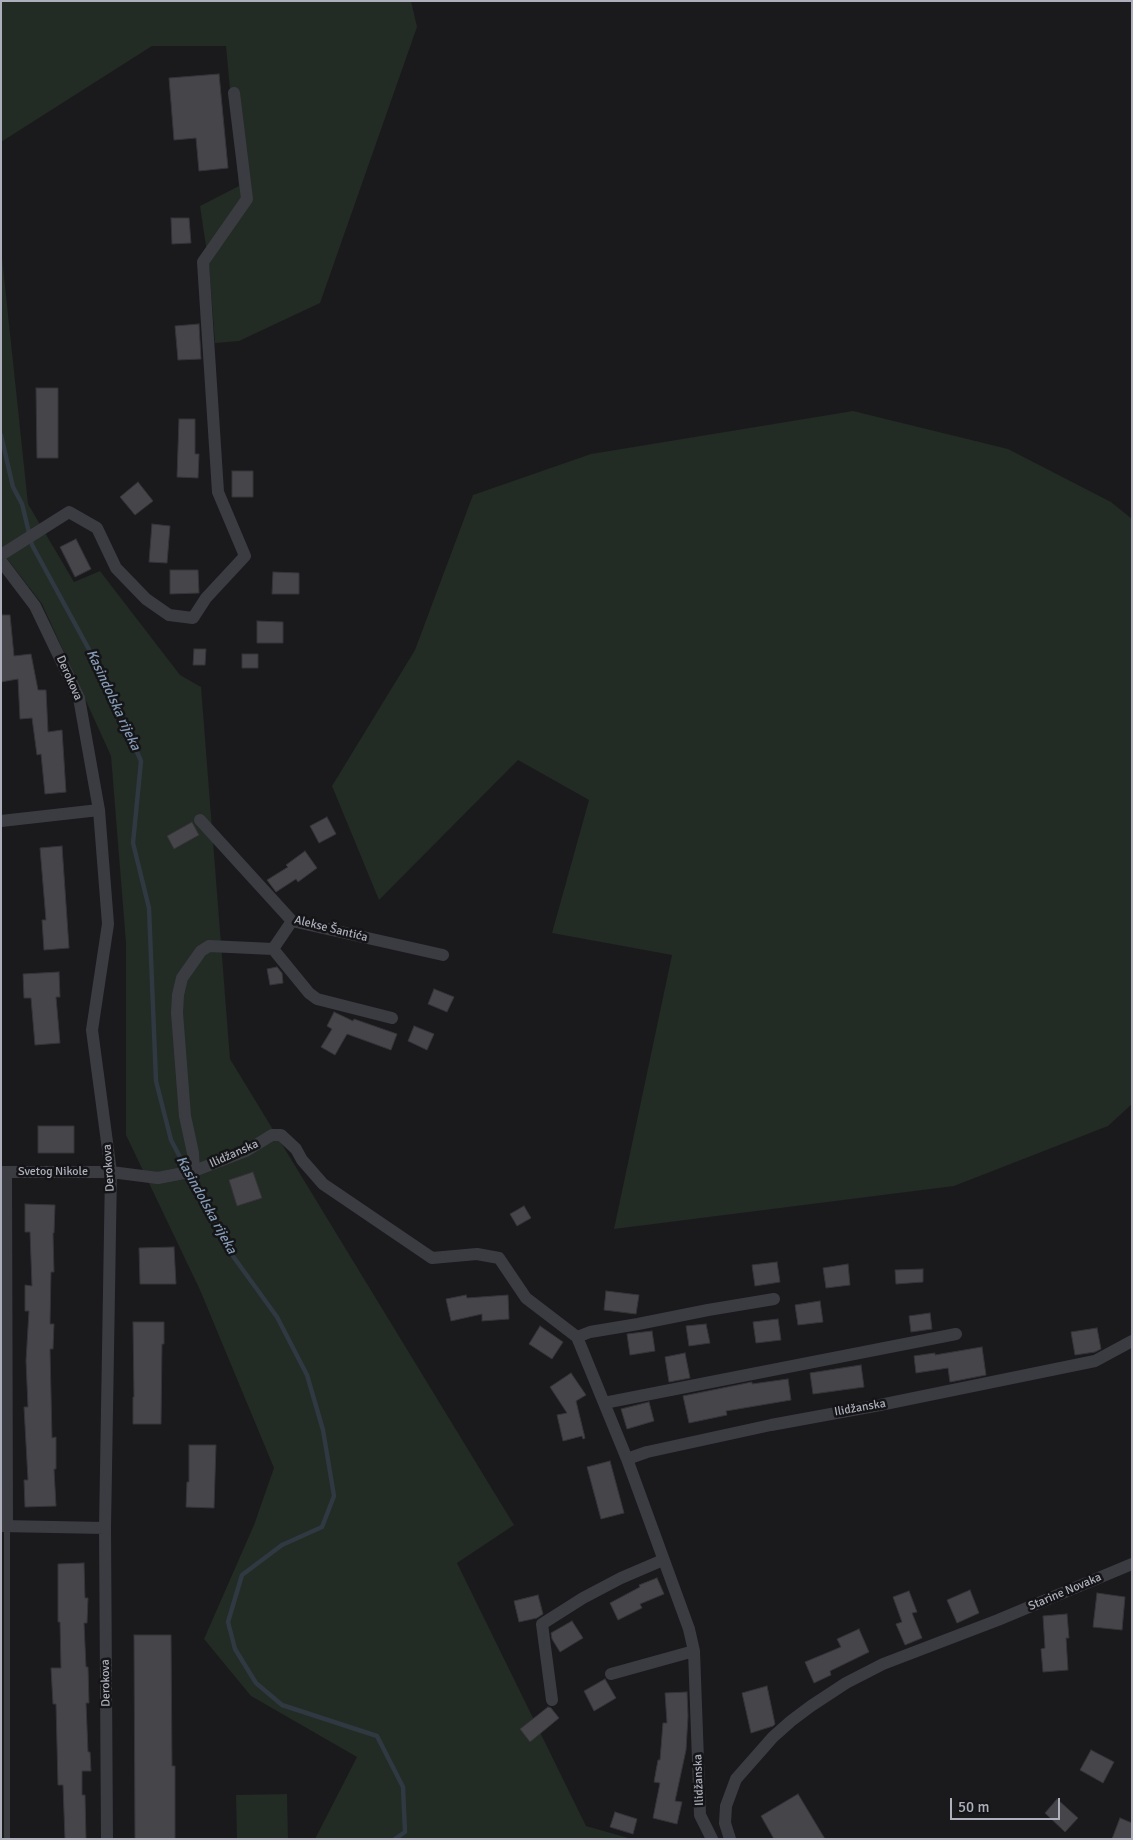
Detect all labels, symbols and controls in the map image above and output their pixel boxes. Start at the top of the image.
water label: Kasindolska rijeka [82,647,144,753]
street label: Derokova [53,653,85,703]
street label: Alekse Šantića [293,913,369,945]
street label: Ilidžanska [207,1137,261,1171]
street label: Derokova [100,1144,118,1192]
water label: Kasindolska rijeka [172,1153,240,1257]
street label: Svetog Nikole [18,1165,88,1179]
street label: Ilidžanska [833,1396,887,1420]
street label: Starine Novaka [1026,1570,1104,1614]
street label: Derokova [98,1659,114,1707]
street label: Ilidžanska [691,1754,707,1806]
scale bar [953,1788,1063,1820]
text: 50 m [958,1798,989,1816]

